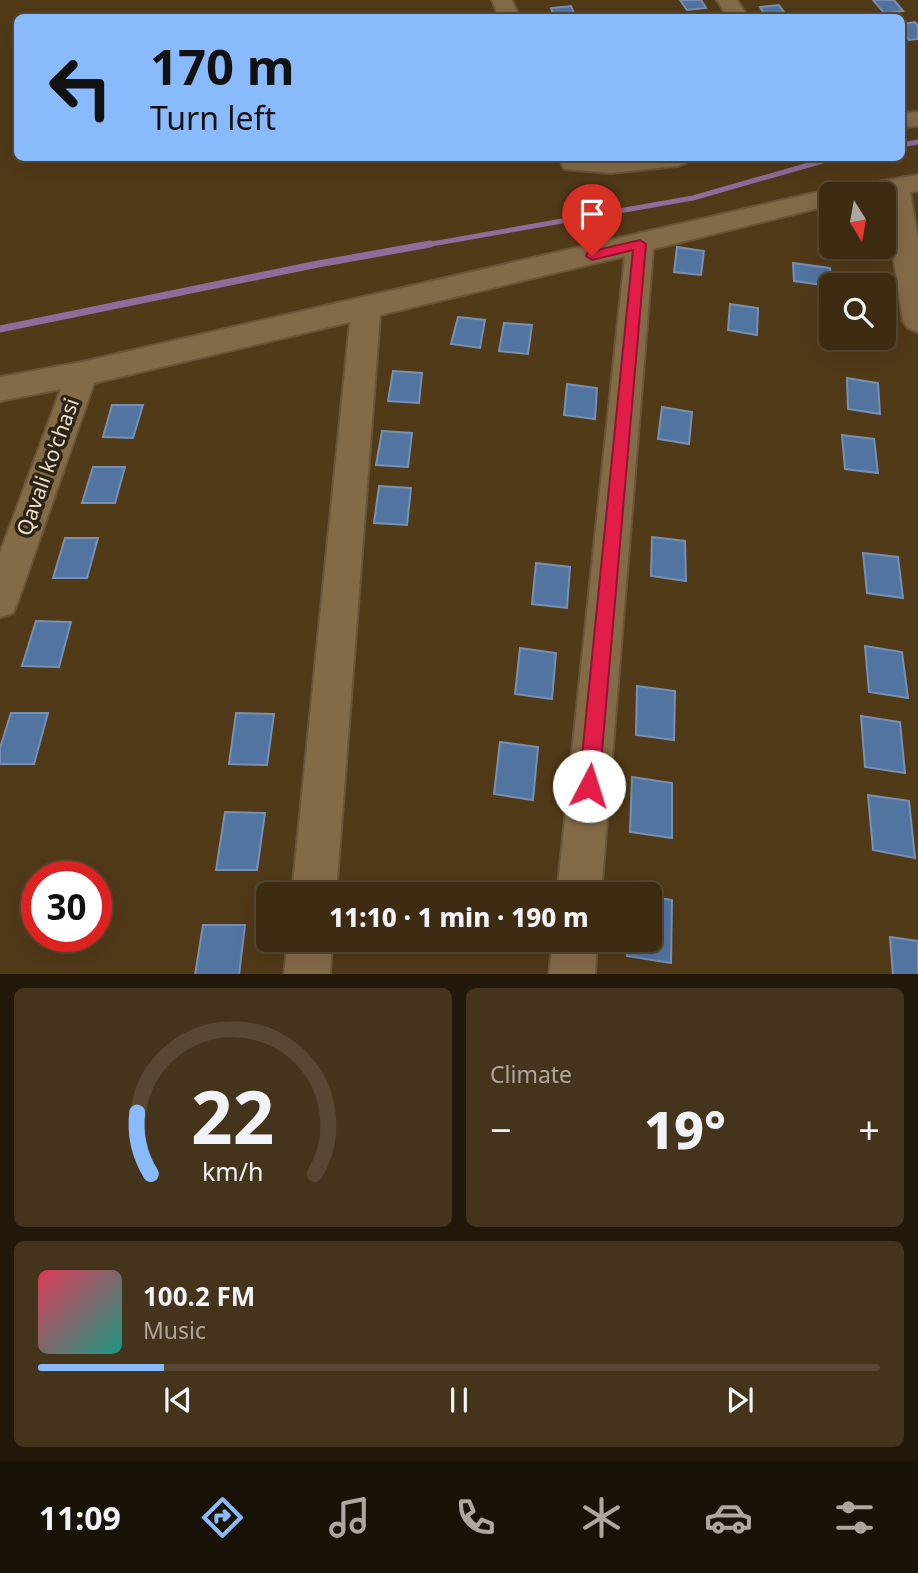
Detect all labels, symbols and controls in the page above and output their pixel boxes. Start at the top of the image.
text: 170 m [150,33,295,99]
icon: left [35,42,126,133]
text: Turn left [150,96,276,139]
north arrow [819,182,896,259]
map controls [819,182,896,350]
pin [562,184,622,256]
icon: arrive [573,195,611,233]
button: search [819,273,896,350]
street label: Qavali ko'chasi [9,394,85,539]
position arrow [552,749,626,823]
speed limit sign: 30 [21,861,112,952]
text: 11:10 · 1 min · 190 m [329,899,589,935]
text: Climate [490,1058,572,1090]
text: 22 [191,1066,275,1165]
text: 19° [644,1093,726,1164]
text: − [490,1103,512,1155]
text: + [858,1103,880,1155]
text: km/h [202,1153,264,1187]
text: 100.2 FM [143,1278,255,1314]
text: Music [143,1314,206,1346]
icon: previous [159,1381,197,1419]
icon: pause [440,1381,478,1419]
icon: next [721,1381,759,1419]
icon: directions [198,1493,247,1542]
icon: music [325,1493,374,1542]
icon: phone [451,1493,500,1542]
icon: climate [577,1493,626,1542]
icon: car [704,1493,753,1542]
icon: filters [830,1493,879,1542]
text: 11:09 [39,1496,121,1539]

